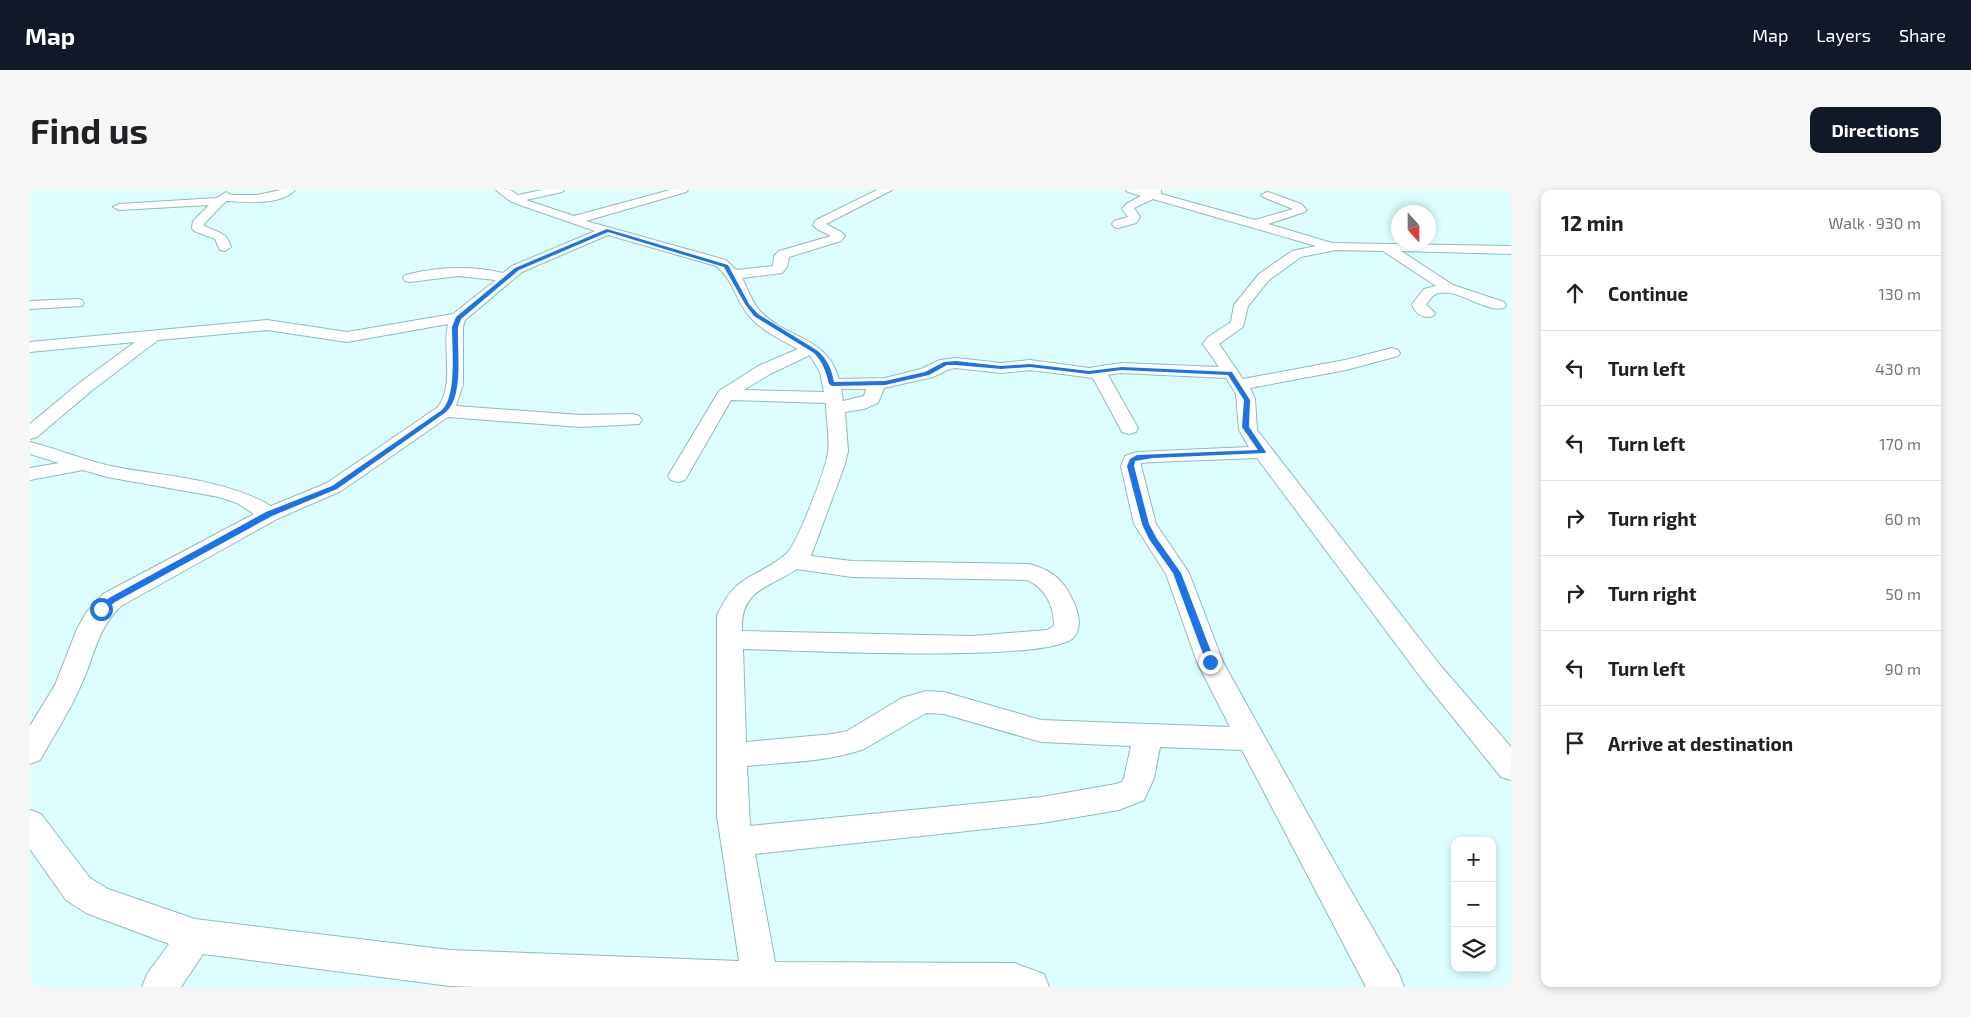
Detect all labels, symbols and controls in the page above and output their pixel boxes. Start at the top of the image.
text: Map [25,21,75,50]
text: Map [1752,24,1788,46]
text: Layers [1816,24,1871,46]
text: Share [1899,24,1946,46]
button: Directions [1810,107,1941,153]
text: Find us [30,109,148,151]
north arrow [1391,205,1436,250]
text: 12 min [1561,210,1624,235]
text: Walk · 930 m [1828,213,1921,232]
icon: ahead [1561,279,1589,307]
text: Continue [1608,282,1688,305]
text: 130 m [1879,284,1921,303]
icon: left [1561,354,1589,382]
text: Turn left [1608,357,1685,380]
text: 430 m [1875,359,1921,378]
icon: left [1561,429,1589,457]
text: Turn left [1608,432,1685,455]
text: 170 m [1879,434,1921,453]
icon: right [1561,504,1589,532]
text: Turn right [1608,507,1696,530]
text: 60 m [1885,509,1921,528]
icon: right [1561,579,1589,607]
text: Turn right [1608,582,1696,605]
text: 50 m [1885,584,1921,603]
route start [90,598,113,621]
route end [1199,651,1222,674]
icon: left [1561,654,1589,682]
text: Turn left [1608,657,1685,680]
text: 90 m [1885,659,1921,678]
icon: arrive [1561,729,1589,757]
text: Arrive at destination [1608,732,1793,755]
map controls [1451,837,1496,972]
button: + [1451,837,1496,882]
button: − [1451,882,1496,927]
button: layers [1451,927,1496,972]

